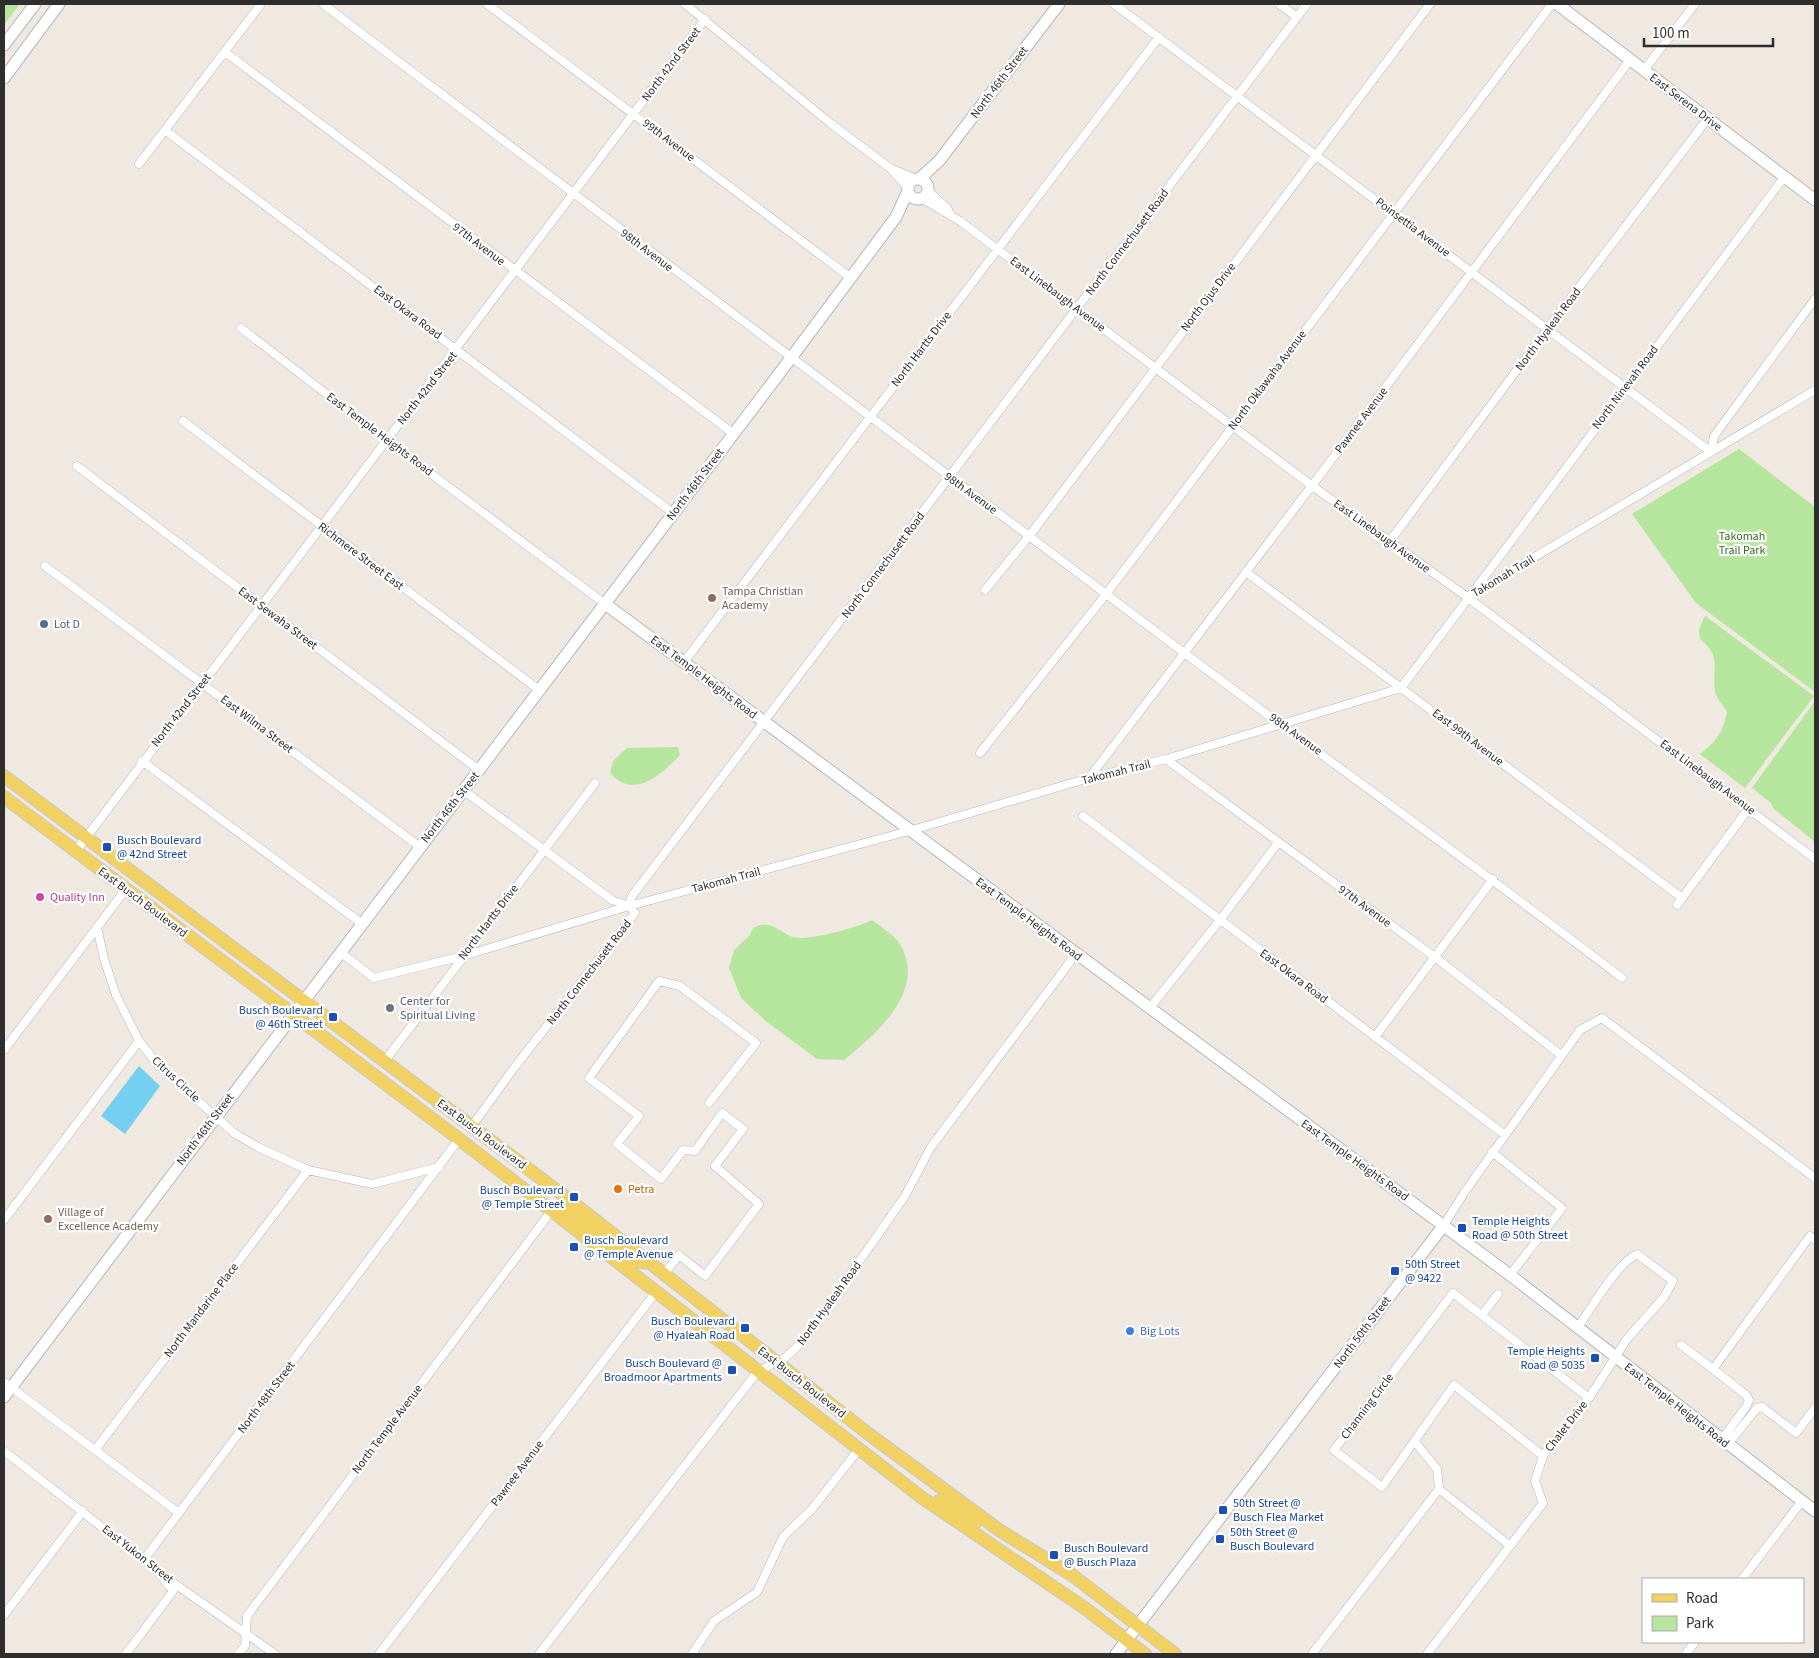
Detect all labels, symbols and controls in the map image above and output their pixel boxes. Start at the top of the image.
scale bar [1644,15,1773,47]
text: 100 m [1652,23,1690,44]
street label: North 42nd Street [638,24,705,105]
street label: North 46th Street [967,43,1032,122]
street label: East Serena Drive [1646,69,1726,135]
street label: 99th Avenue [639,115,699,166]
street label: North Connechusett Road [1082,186,1173,299]
street label: Poinsettia Avenue [1372,194,1454,261]
street label: 97th Avenue [449,219,509,270]
street label: 98th Avenue [617,225,677,276]
street label: East Linebaugh Avenue [1006,253,1109,336]
street label: North Ojus Drive [1177,259,1240,335]
street label: East Okara Road [370,281,445,344]
street label: North Hyaleah Road [1511,284,1585,374]
street label: North Hartts Drive [887,308,955,391]
street label: North Oklawaha Avenue [1224,327,1311,434]
street label: North Ninevah Road [1588,342,1663,433]
street label: North 42nd Street [393,348,462,429]
street label: Pawnee Avenue [1331,384,1392,457]
street label: East Temple Heights Road [323,389,437,480]
street label: North 46th Street [663,445,728,524]
street label: 98th Avenue [941,468,1001,518]
street label: East Linebaugh Avenue [1330,495,1434,577]
street label: North Connechusett Road [838,509,929,622]
street label: Richmere Street East [314,518,407,594]
park label: Takomah Trail Park [1719,528,1765,559]
street label: Takomah Trail [1469,551,1538,602]
street label: East Sewaha Street [234,583,321,654]
place label: Tampa Christian Academy [722,583,803,614]
marker: Tampa Christian Academy [706,592,718,604]
place label: Lot D [54,616,80,633]
marker: Lot D [38,618,50,630]
street label: East Temple Heights Road [647,632,761,723]
street label: North 42nd Street [147,670,216,751]
street label: East Wilma Street [217,691,297,758]
street label: East 99th Avenue [1428,705,1507,770]
street label: 98th Avenue [1266,709,1326,759]
street label: East Linebaugh Avenue [1656,736,1759,819]
street label: Takomah Trail [1080,756,1152,789]
street label: North 46th Street [417,768,484,847]
place label: Busch Boulevard @ 42nd Street [117,832,201,863]
marker: Busch Boulevard @ 42nd Street [101,841,113,853]
street label: East Busch Boulevard [94,863,191,942]
street label: Takomah Trail [690,863,762,898]
street label: East Temple Heights Road [972,874,1086,965]
street label: North Hartts Drive [454,881,522,964]
street label: 97th Avenue [1335,881,1395,931]
place label: Quality Inn [50,889,105,906]
marker: Quality Inn [34,891,46,903]
street label: North Connechusett Road [543,916,636,1028]
street label: East Okara Road [1256,945,1331,1008]
place label: Center for Spiritual Living [400,993,475,1024]
place label: Busch Boulevard @ 46th Street [239,1002,323,1033]
marker: Center for Spiritual Living [384,1002,396,1014]
marker: Busch Boulevard @ 46th Street [327,1011,339,1023]
street label: Citrus Circle [148,1053,204,1106]
street label: North 46th Street [173,1090,238,1169]
street label: East Busch Boulevard [433,1095,530,1174]
street label: East Temple Heights Road [1297,1115,1412,1205]
place label: Petra [628,1181,654,1198]
place label: Busch Boulevard @ Temple Street [480,1182,564,1213]
marker: Petra [612,1183,624,1195]
marker: Busch Boulevard @ Temple Street [568,1191,580,1203]
place label: Village of Excellence Academy [58,1204,159,1235]
marker: Village of Excellence Academy [42,1213,54,1225]
place label: Temple Heights Road @ 50th Street [1472,1213,1568,1244]
marker: Temple Heights Road @ 50th Street [1456,1222,1468,1234]
place label: Busch Boulevard @ Temple Avenue [584,1232,673,1263]
marker: Busch Boulevard @ Temple Avenue [568,1241,580,1253]
place label: 50th Street @ 9422 [1405,1256,1460,1287]
street label: North Hyaleah Road [793,1258,866,1349]
street label: North Mandarine Place [160,1259,243,1361]
marker: 50th Street @ 9422 [1389,1265,1401,1277]
street label: North 50th Street [1330,1293,1395,1372]
place label: Busch Boulevard @ Hyaleah Road [651,1313,735,1344]
marker: Busch Boulevard @ Hyaleah Road [739,1322,751,1334]
place label: Big Lots [1140,1323,1179,1340]
marker: Big Lots [1124,1325,1136,1337]
street label: East Busch Boulevard [754,1342,849,1422]
place label: Temple Heights Road @ 5035 [1507,1343,1585,1374]
marker: Temple Heights Road @ 5035 [1589,1352,1601,1364]
place label: Busch Boulevard @ Broadmoor Apartments [604,1355,722,1386]
street label: North 48th Street [234,1358,299,1437]
street label: East Temple Heights Road [1620,1359,1733,1452]
marker: Busch Boulevard @ Broadmoor Apartments [726,1364,738,1376]
street label: Channing Circle [1337,1370,1398,1443]
street label: North Temple Avenue [348,1381,427,1478]
street label: Chalet Drive [1541,1397,1592,1455]
street label: Pawnee Avenue [487,1437,548,1510]
place label: 50th Street @ Busch Flea Market [1233,1495,1324,1526]
marker: 50th Street @ Busch Flea Market [1217,1504,1229,1516]
street label: East Yukon Street [98,1521,177,1588]
place label: 50th Street @ Busch Boulevard [1230,1524,1314,1555]
marker: 50th Street @ Busch Boulevard [1214,1533,1226,1545]
place label: Busch Boulevard @ Busch Plaza [1064,1540,1148,1571]
marker: Busch Boulevard @ Busch Plaza [1048,1549,1060,1561]
legend [1642,1578,1804,1643]
text: Road [1686,1588,1718,1609]
text: Park [1686,1613,1715,1634]

